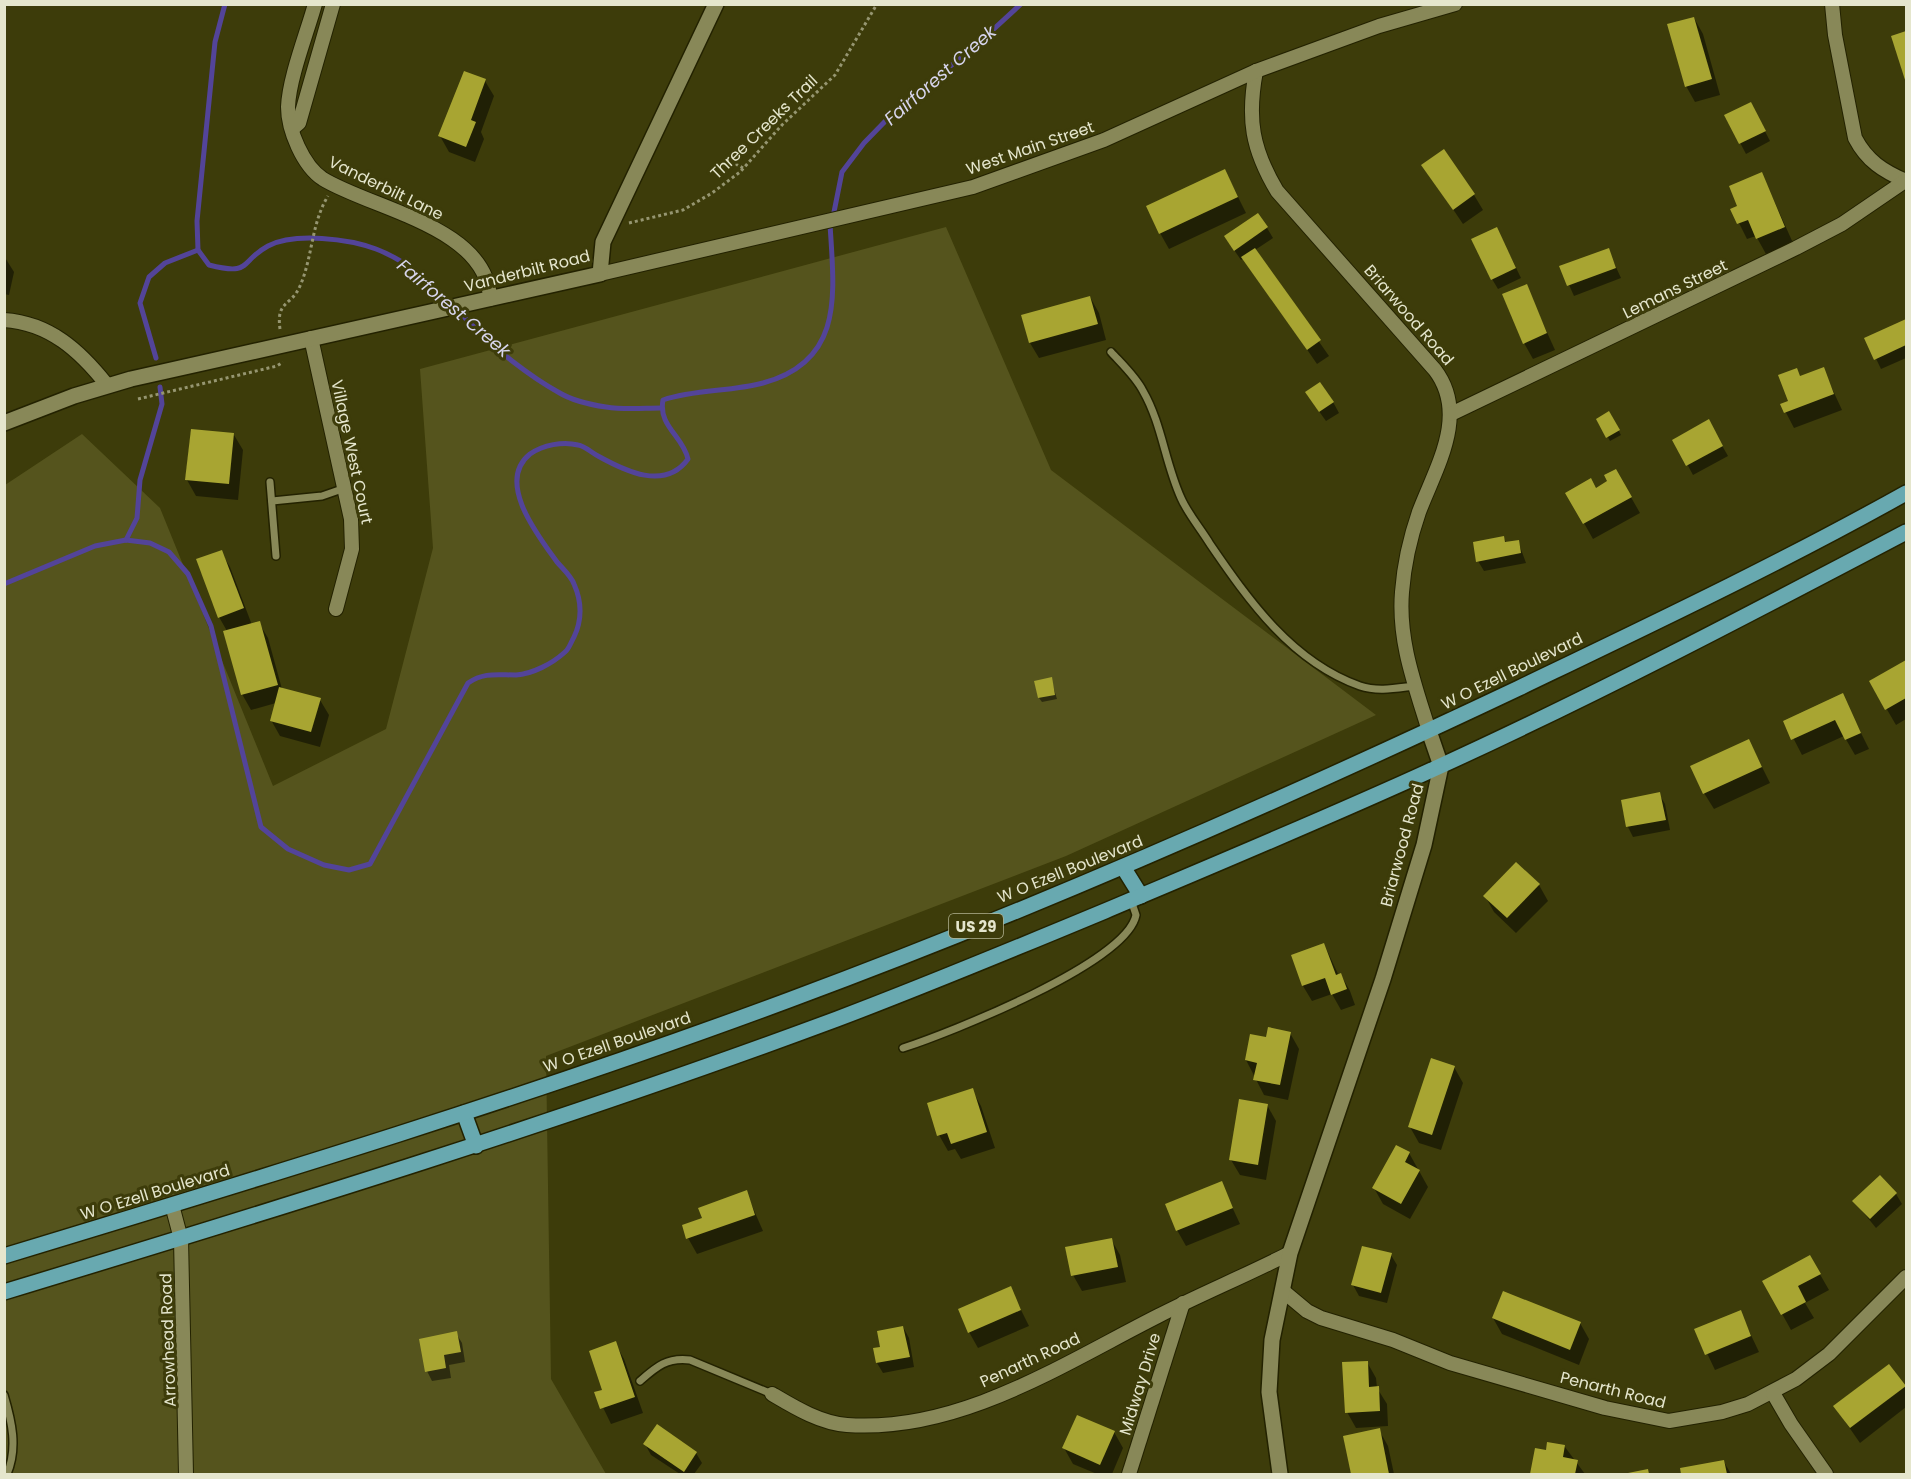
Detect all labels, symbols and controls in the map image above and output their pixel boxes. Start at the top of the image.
water label: Fairforest Creek [879,19,1002,131]
street label: Three Creeks Trail [705,70,823,184]
street label: West Main Street [963,115,1097,181]
street label: Vanderbilt Lane [325,150,447,226]
street label: Vanderbilt Road [462,244,592,298]
water label: Fairforest Creek [392,253,517,363]
street label: Lemans Street [1619,254,1731,324]
street label: Briarwood Road [1359,260,1459,370]
street label: Village West Court [325,378,379,526]
street label: W O Ezell Boulevard [1437,627,1587,715]
street label: Briarwood Road [1374,781,1430,909]
street label: W O Ezell Boulevard [994,829,1146,909]
road number: US 29 [949,914,1003,938]
street label: W O Ezell Boulevard [540,1006,694,1078]
street label: W O Ezell Boulevard [78,1158,232,1226]
street label: Arrowhead Road [154,1273,182,1407]
street label: Penarth Road [976,1327,1084,1393]
street label: Midway Drive [1114,1330,1166,1438]
street label: Penarth Road [1558,1366,1668,1414]

